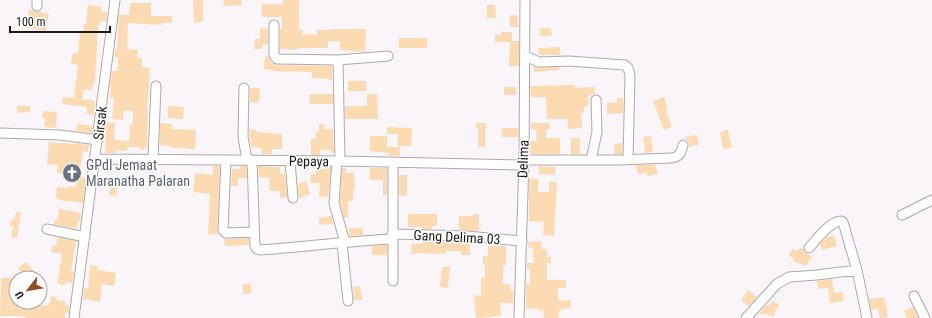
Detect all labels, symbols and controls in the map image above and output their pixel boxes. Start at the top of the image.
scale bar [10,8,110,34]
text: 100 m [16,15,46,29]
street label: Sirsak [90,104,110,141]
street label: Delima [514,140,532,178]
street label: Pepaya [289,153,329,169]
place label: GPdI Jemaat Maranatha Palaran [86,157,190,189]
church icon: GPdI Jemaat Maranatha Palaran [61,162,83,184]
street label: Gang Delima 03 [413,227,501,247]
north arrow [8,270,48,310]
text: U [13,289,27,301]

